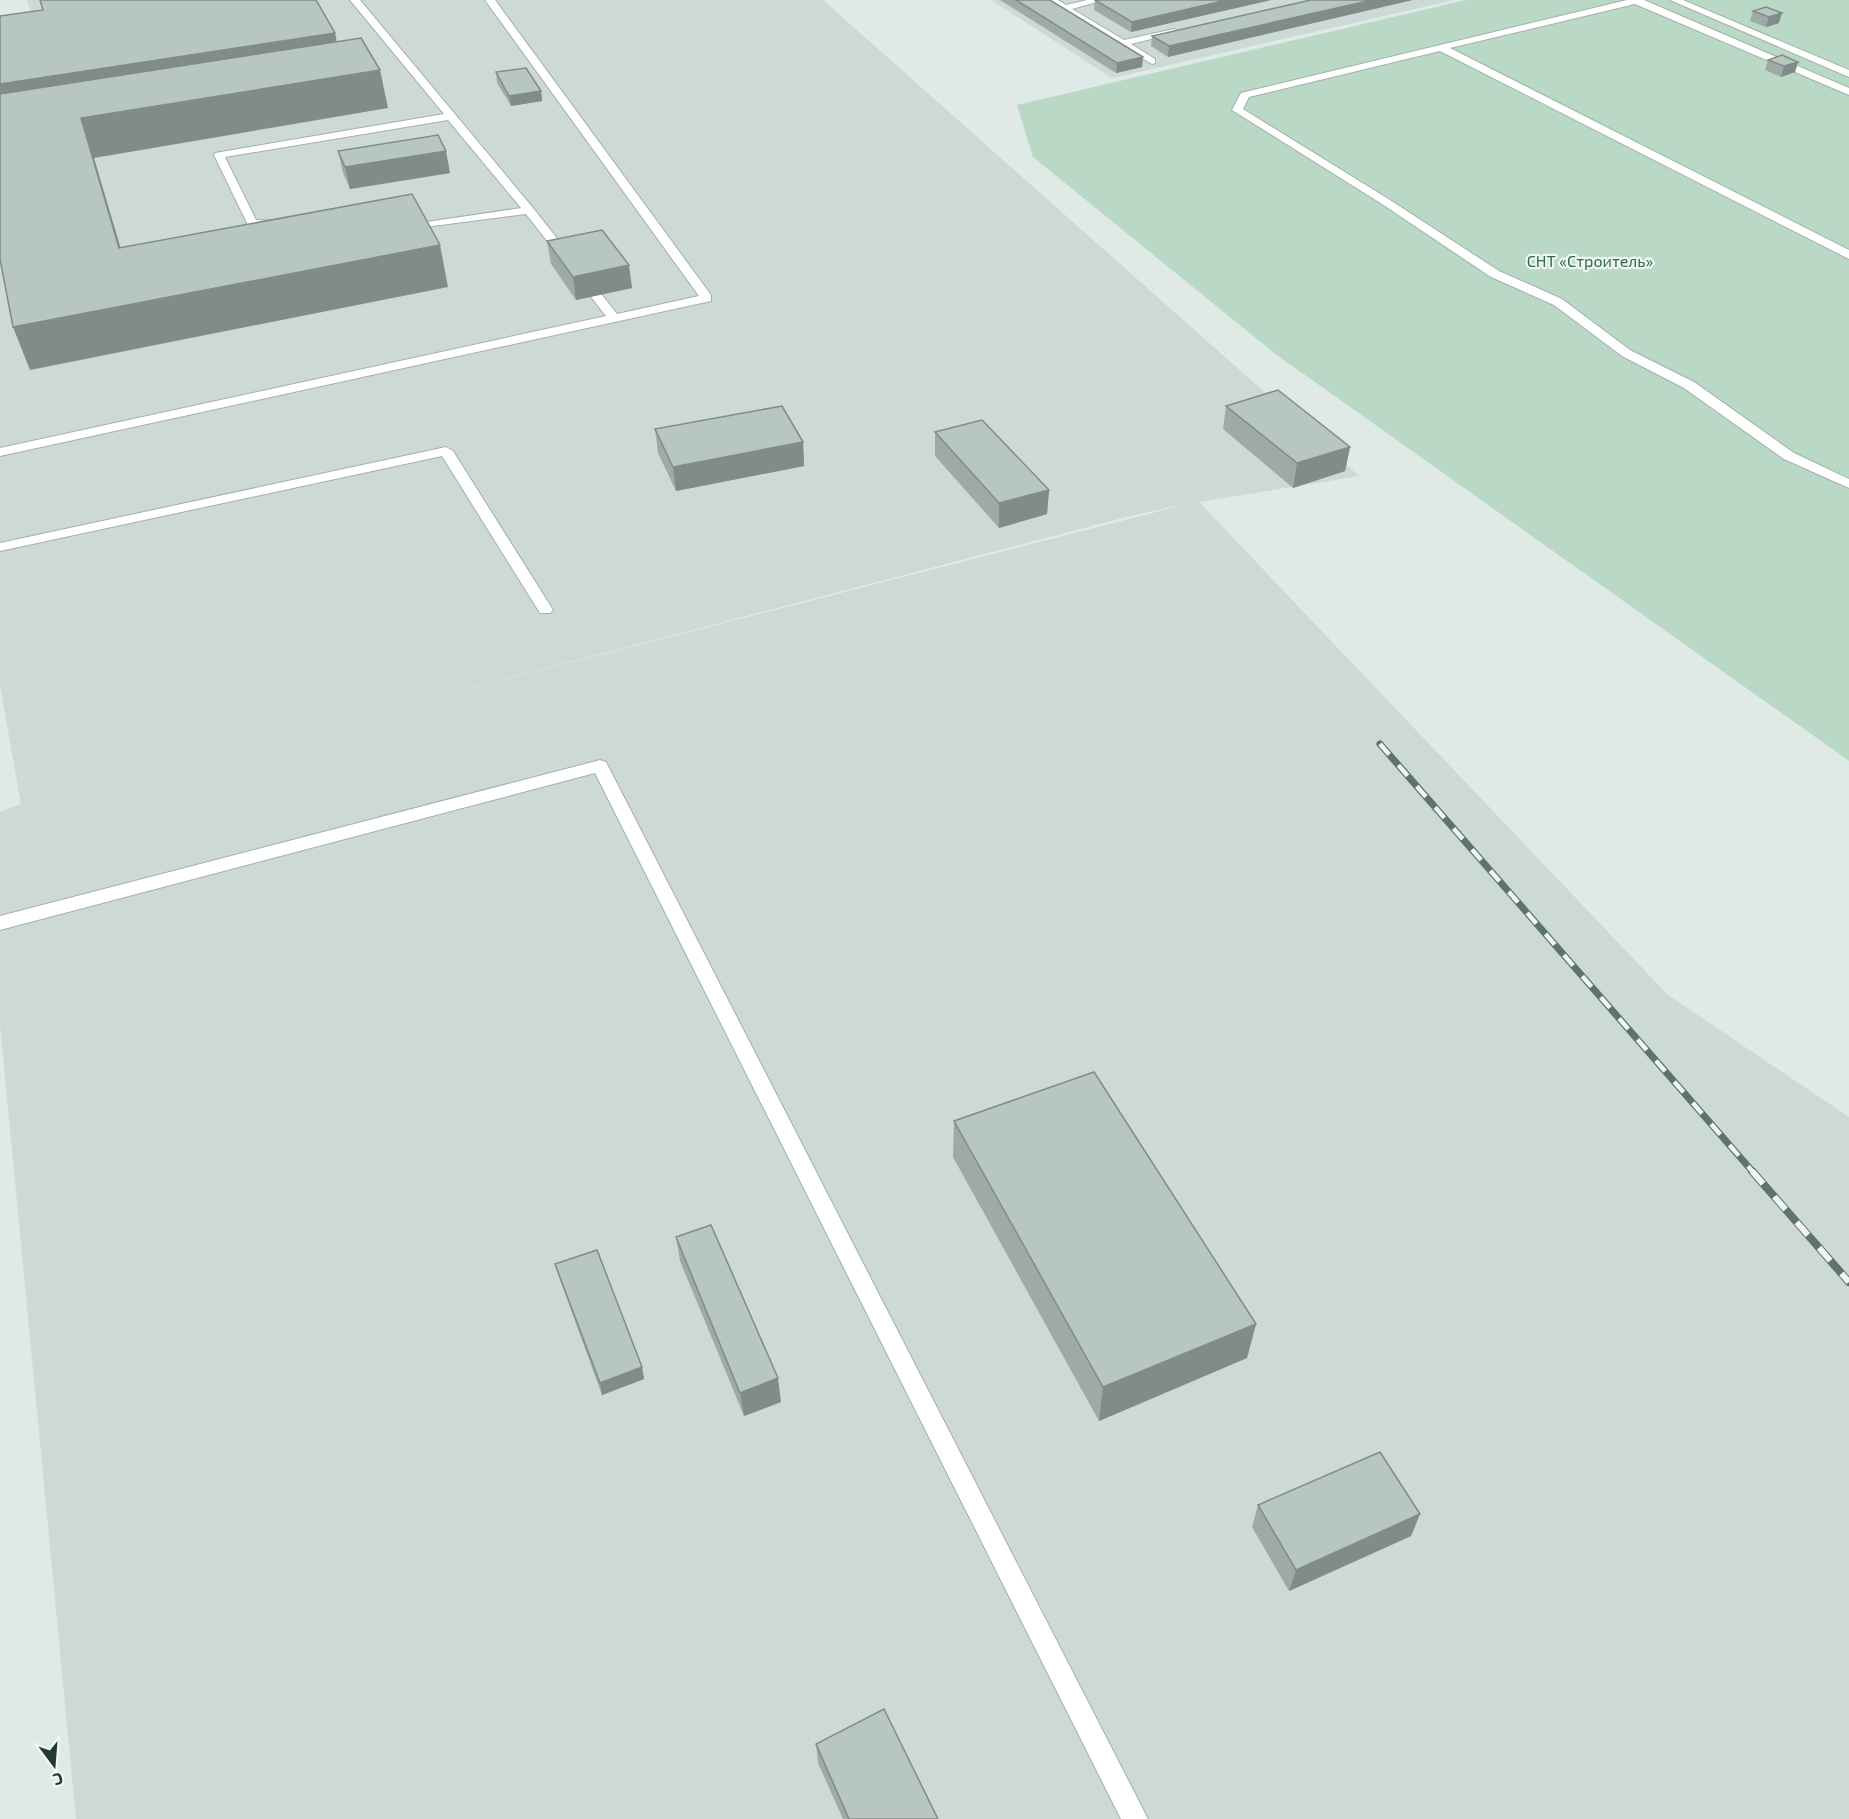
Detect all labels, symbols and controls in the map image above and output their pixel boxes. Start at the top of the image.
park label: СНТ «Строитель» [1527,251,1654,270]
north arrow [24,1735,84,1795]
text: С [51,1769,65,1790]

